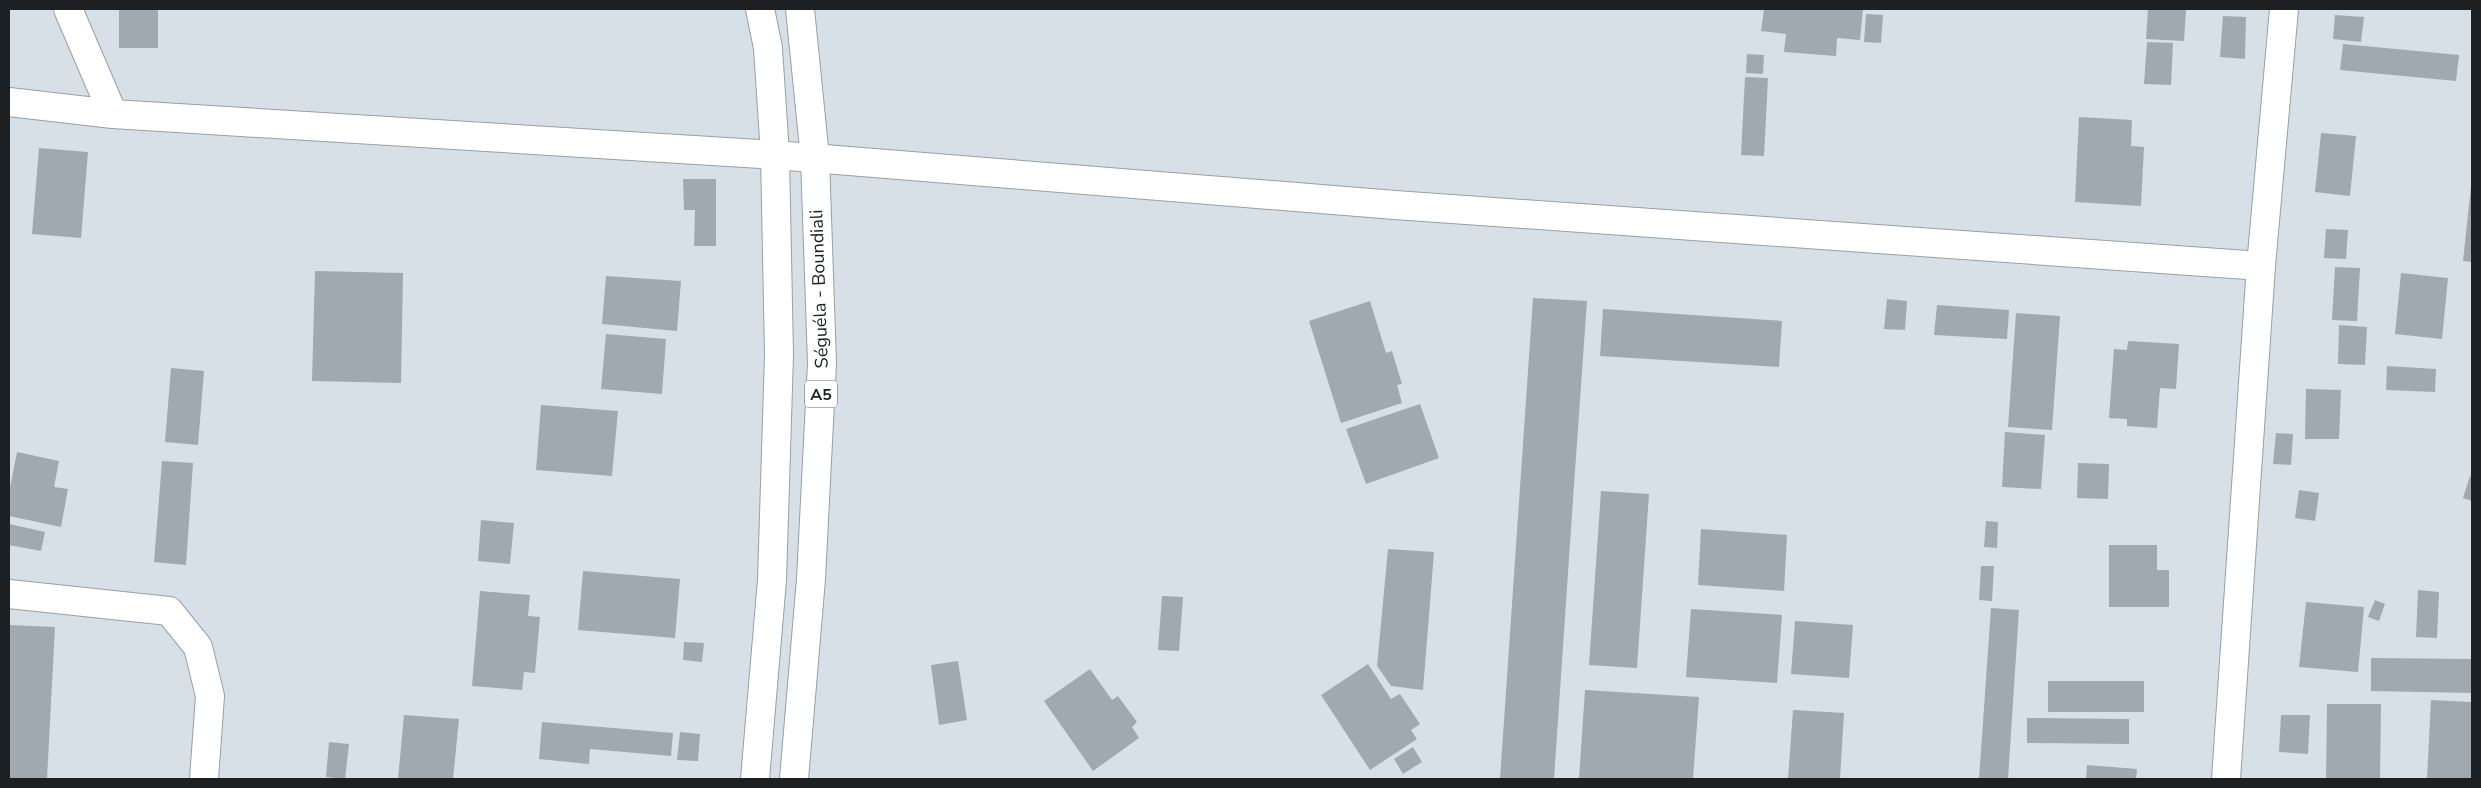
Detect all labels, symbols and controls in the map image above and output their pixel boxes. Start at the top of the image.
street label: Séguéla - Boundiali [804,209,834,369]
road number: A5 [805,380,837,408]

